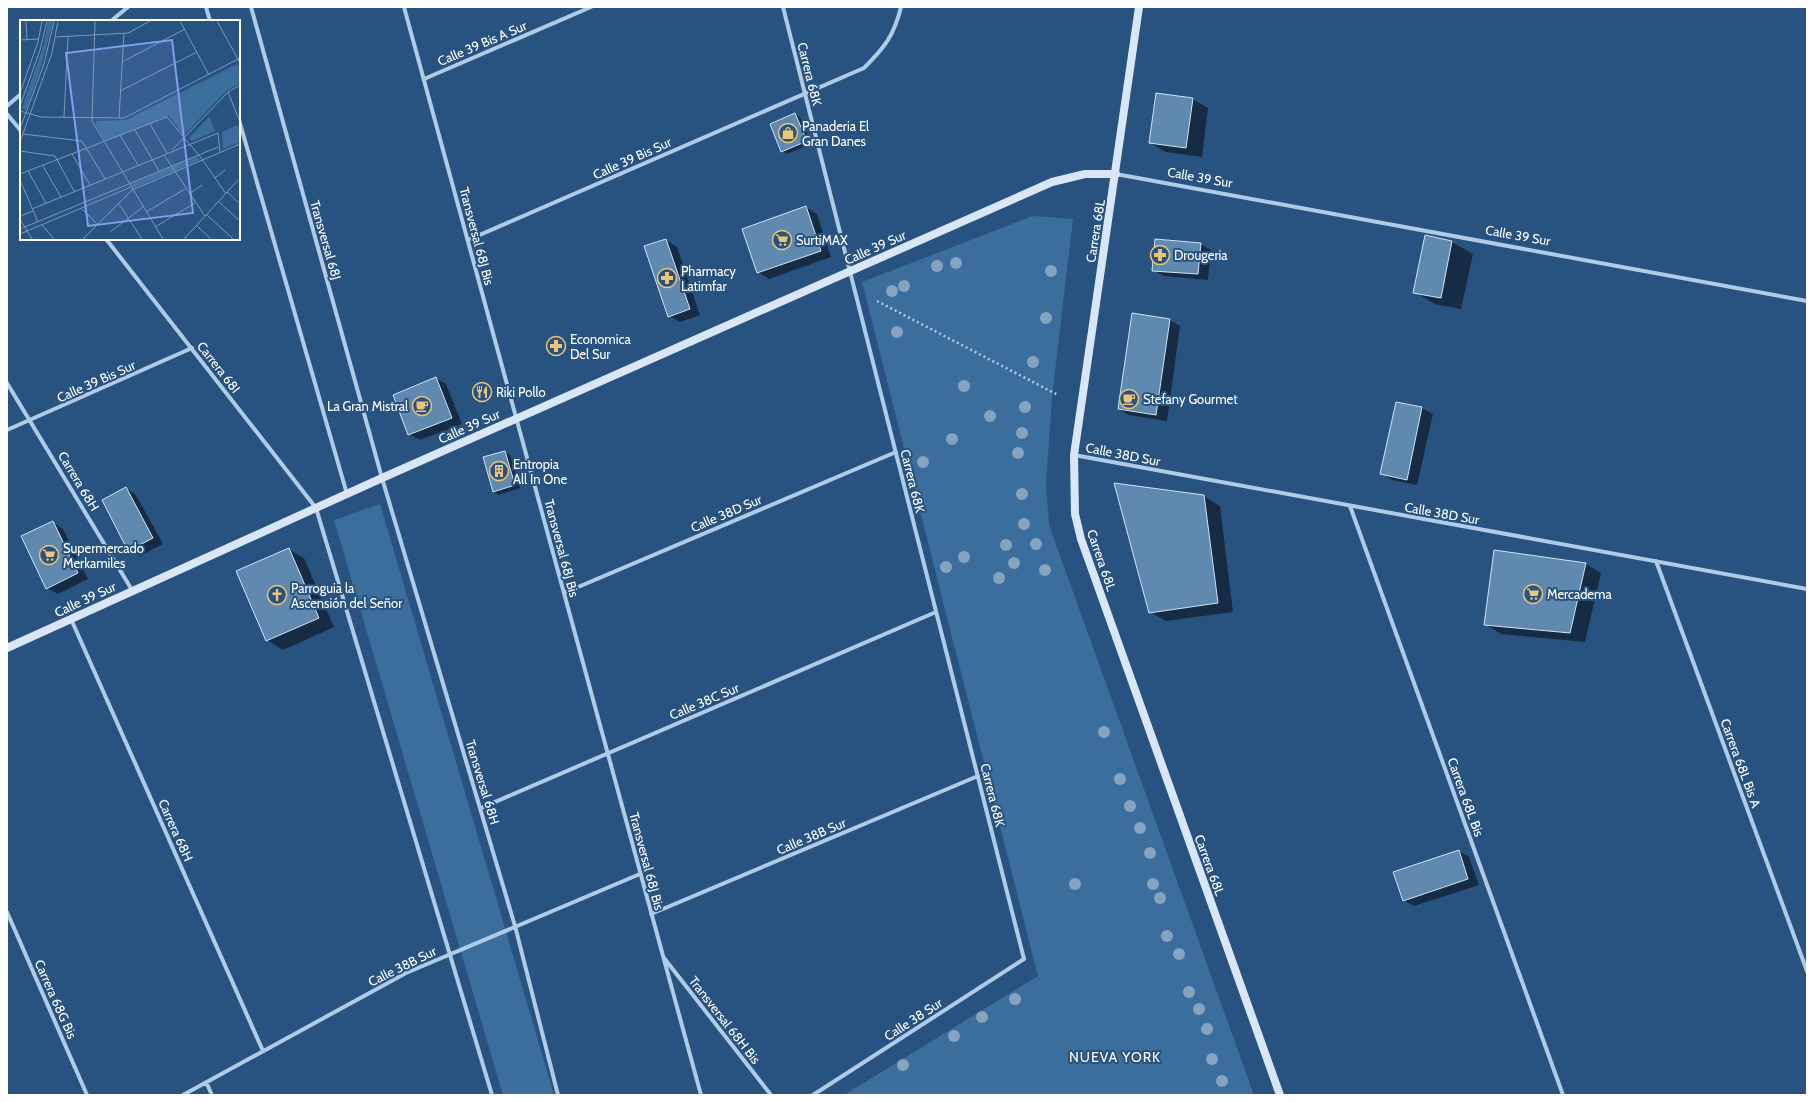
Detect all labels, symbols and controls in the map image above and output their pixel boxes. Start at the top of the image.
street label: Calle 39 Bis A Sur [435,17,530,69]
inset map [20,20,240,240]
street label: Carrera 68K [794,41,826,108]
place label: Panaderia El Gran Danes [802,118,869,149]
shop icon: Panaderia El Gran Danes [777,122,799,144]
street label: Calle 39 Bis Sur [590,133,675,182]
street label: Calle 39 Sur [1166,163,1235,191]
street label: Transversal 68J Bis [456,185,498,287]
street label: Transversal 68J [307,198,345,282]
street label: Carrera 68L [1082,198,1108,264]
street label: Calle 39 Sur [1484,221,1553,249]
street label: Calle 39 Sur [842,226,909,268]
supermarket icon: SurtiMAX [771,229,793,251]
place label: SurtiMAX [796,232,848,248]
pharmacy icon: Drougeria [1149,244,1171,266]
place label: Drougeria [1174,247,1228,263]
place label: Pharmacy Latimfar [681,263,736,294]
pharmacy icon: Pharmacy Latimfar [656,267,678,289]
place label: Economica Del Sur [570,331,631,362]
pharmacy icon: Economica Del Sur [545,335,567,357]
street label: Carrera 68I [194,338,244,396]
street label: Calle 39 Bis Sur [54,356,139,405]
restaurant icon: Riki Pollo [471,381,493,403]
place label: Riki Pollo [496,384,546,400]
cafe icon: Stefany Gourmet [1118,388,1140,410]
place label: Stefany Gourmet [1143,391,1238,407]
cafe icon: La Gran Mistral [411,395,433,417]
place label: La Gran Mistral [327,398,408,414]
street label: Calle 39 Sur [436,405,503,447]
street label: Calle 38D Sur [1084,439,1163,469]
street label: Carrera 68H [55,448,103,514]
street label: Carrera 68K [897,448,929,515]
place label: Entropia All In One [513,456,568,487]
building icon: Entropia All In One [488,460,510,482]
street label: Calle 38D Sur [688,491,765,535]
street label: Transversal 68J Bis [541,497,583,599]
street label: Calle 38D Sur [1403,499,1482,528]
street label: Carrera 68L [1084,527,1120,593]
place label: Supermercado Merkamiles [63,540,144,571]
supermarket icon: Supermercado Merkamiles [38,544,60,566]
street label: Calle 39 Sur [52,577,119,620]
place label: Parroguia la Ascensión del Señor [291,580,403,611]
supermarket icon: Mercadema [1522,583,1544,605]
church icon: Parroguia la Ascensión del Señor [266,584,288,606]
place label: Mercadema [1547,586,1612,602]
street label: Calle 38C Sur [667,679,742,723]
street label: Carrera 68L Bis A [1717,716,1765,810]
street label: Transversal 68H [463,738,503,826]
street label: Carrera 68L Bis [1444,755,1488,839]
street label: Carrera 68K [977,762,1009,829]
street label: Carrera 68H [155,796,197,864]
street label: Transversal 68J Bis [626,810,668,912]
street label: Calle 38B Sur [774,814,849,858]
street label: Carrera 68L [1192,832,1229,898]
street label: Calle 38B Sur [365,942,440,989]
street label: Carrera 68G Bis [31,957,81,1042]
street label: Transversal 68H Bis [686,973,764,1067]
street label: Calle 38 Sur [881,994,946,1044]
district label: NUEVA YORK [1069,1048,1161,1066]

